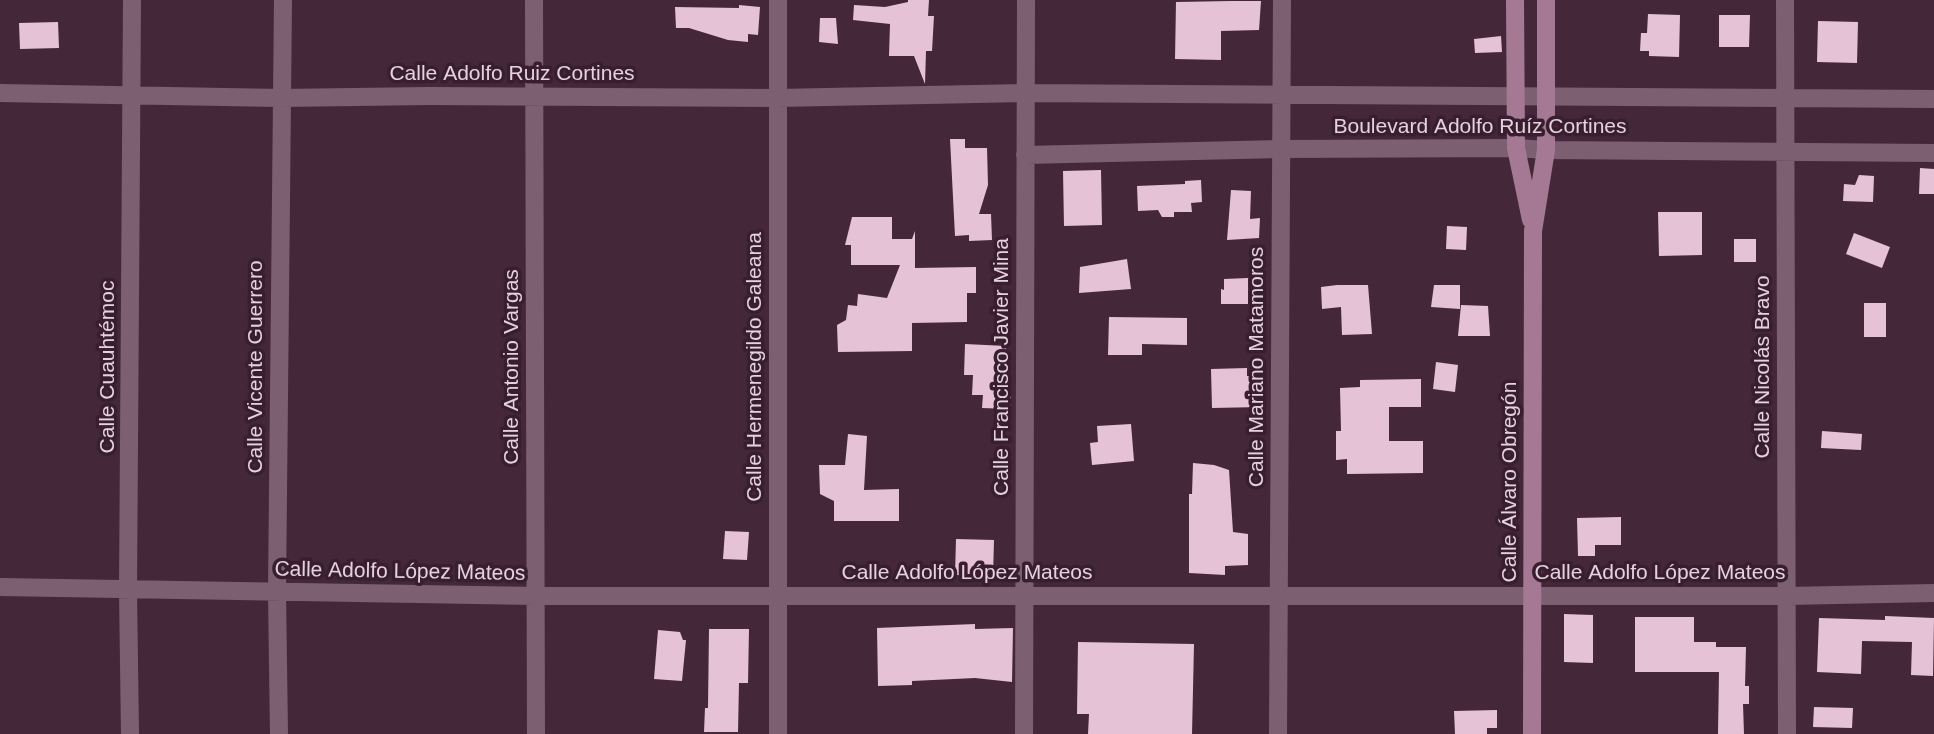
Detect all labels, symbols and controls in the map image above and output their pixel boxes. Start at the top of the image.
street label: Calle Adolfo Ruiz Cortines [389,61,635,87]
street label: Boulevard Adolfo Ruíz Cortines [1334,114,1626,140]
street label: Calle Hermenegildo Galeana [742,232,768,502]
street label: Calle Francisco Javier Mina [989,238,1015,496]
street label: Calle Mariano Matamoros [1244,247,1270,487]
street label: Calle Vicente Guerrero [243,260,269,474]
street label: Calle Antonio Vargas [499,269,525,465]
street label: Calle Nicolás Bravo [1750,275,1776,459]
street label: Calle Cuauhtémoc [95,281,121,453]
street label: Calle Álvaro Obregón [1497,382,1523,582]
street label: Calle Adolfo López Mateos [274,557,526,587]
street label: Calle Adolfo López Mateos [842,560,1092,586]
street label: Calle Adolfo López Mateos [1535,560,1785,586]

